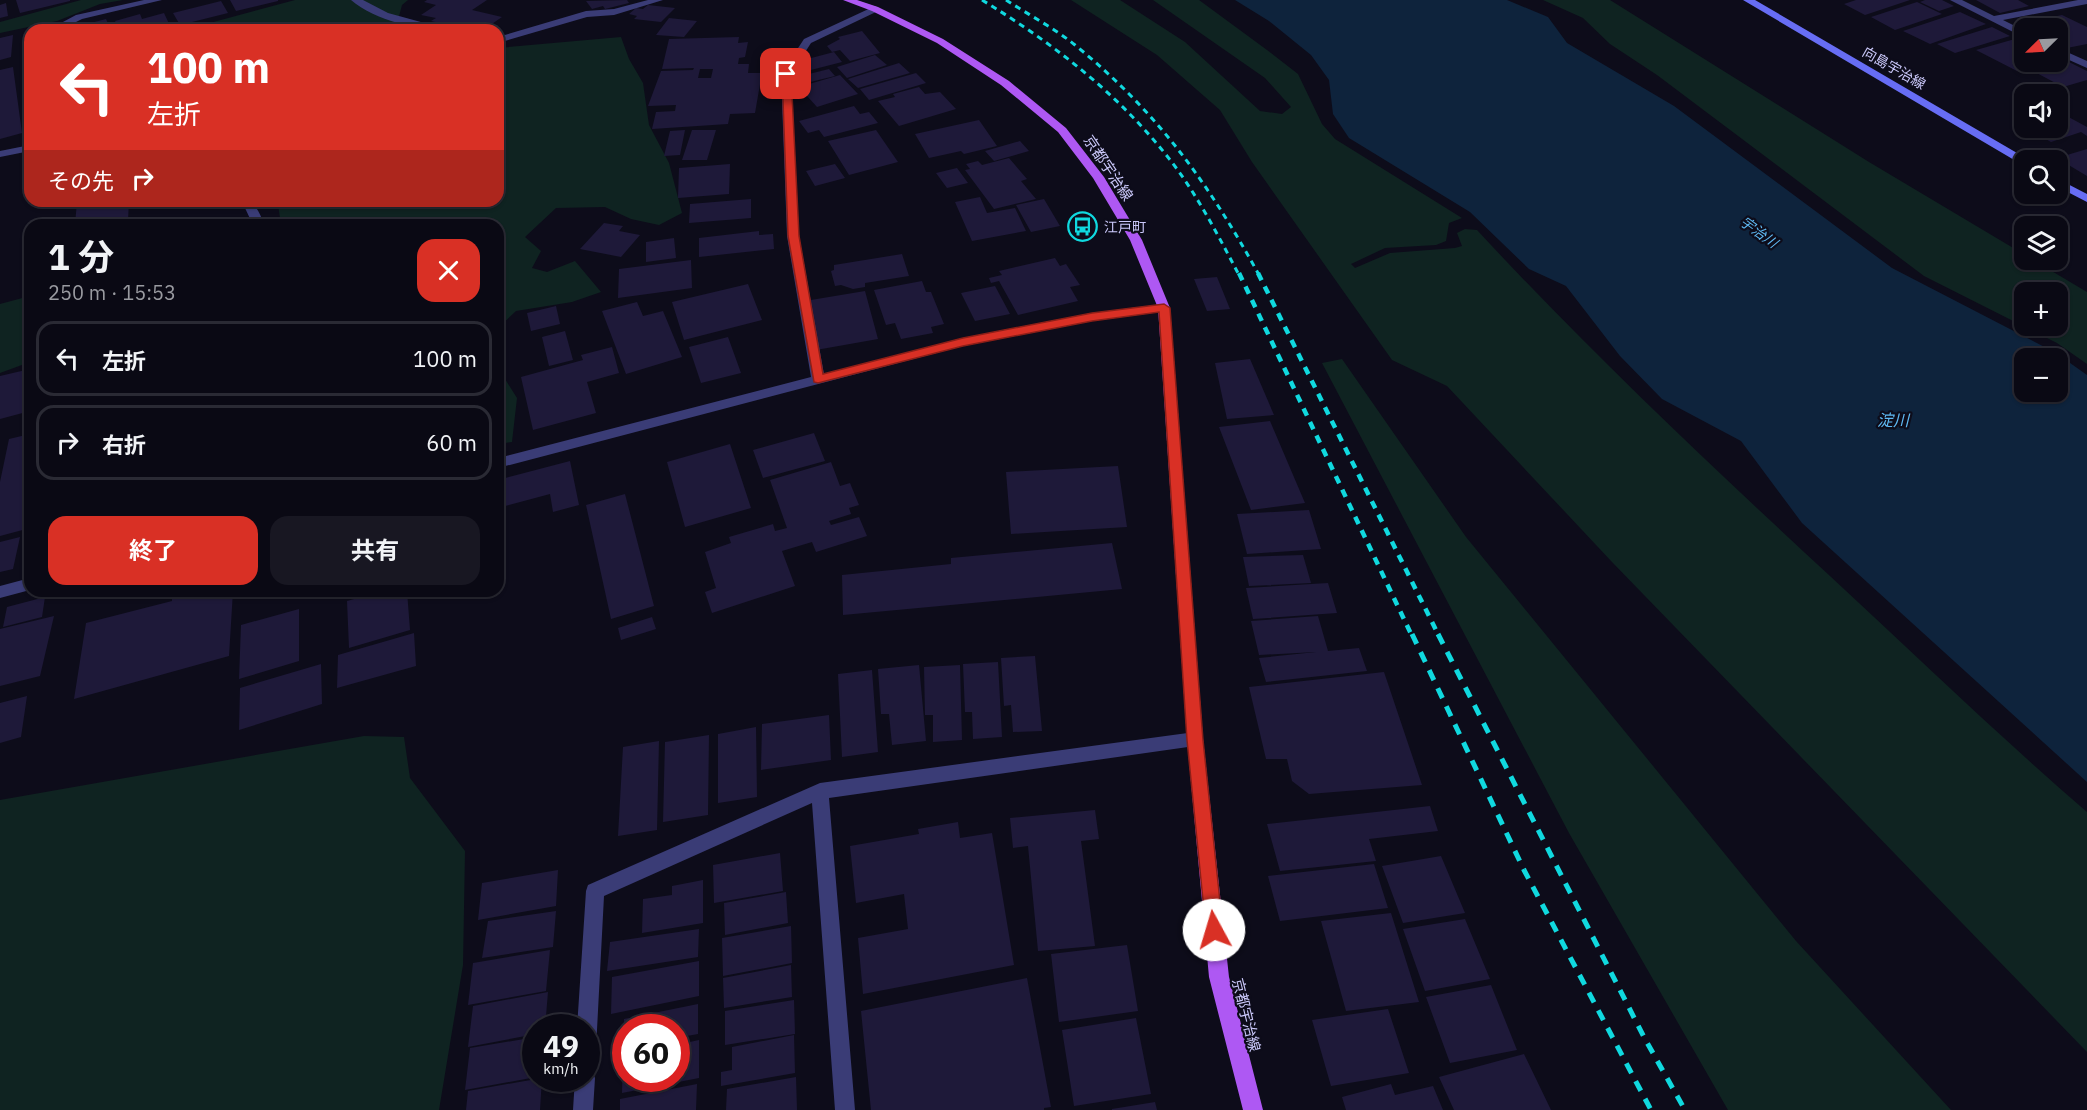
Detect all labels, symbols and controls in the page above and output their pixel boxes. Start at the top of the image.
north arrow [2014,18,2068,72]
map controls [2014,18,2068,402]
text: 100 m [147,40,270,95]
street label: 向島宇治線 [1859,43,1929,93]
icon: left [48,48,126,126]
pin [760,48,811,99]
icon: arrive [769,57,802,90]
button: sound [2014,84,2068,138]
text: 左折 [147,96,201,131]
street label: 京都宇治線 [1080,131,1137,204]
button: search [2014,150,2068,204]
icon: right [126,162,159,195]
text: その先 [48,166,114,195]
bus stop icon: 江戸町 [1067,211,1099,243]
water label: 宇治川 [1737,212,1783,253]
button: layers [2014,216,2068,270]
place label: 江戸町 [1104,218,1146,236]
text: 1 分 [48,233,114,280]
button: close [417,239,480,302]
text: 250 m · 15:53 [48,279,176,306]
button: + [2014,282,2068,336]
icon: left [51,342,84,375]
text: 100 m [413,344,477,373]
text: 左折 [102,346,146,375]
button: − [2014,348,2068,402]
water label: 淀川 [1877,410,1911,430]
icon: right [51,426,84,459]
text: 60 m [426,428,477,457]
text: 右折 [102,430,146,459]
button: 終了 [48,516,258,585]
button: 共有 [270,516,480,585]
position arrow [1182,898,1246,962]
street label: 京都宇治線 [1228,976,1265,1054]
speed limit sign: 60 [612,1014,690,1092]
text: 49 [543,1026,579,1065]
text: km/h [543,1059,579,1078]

